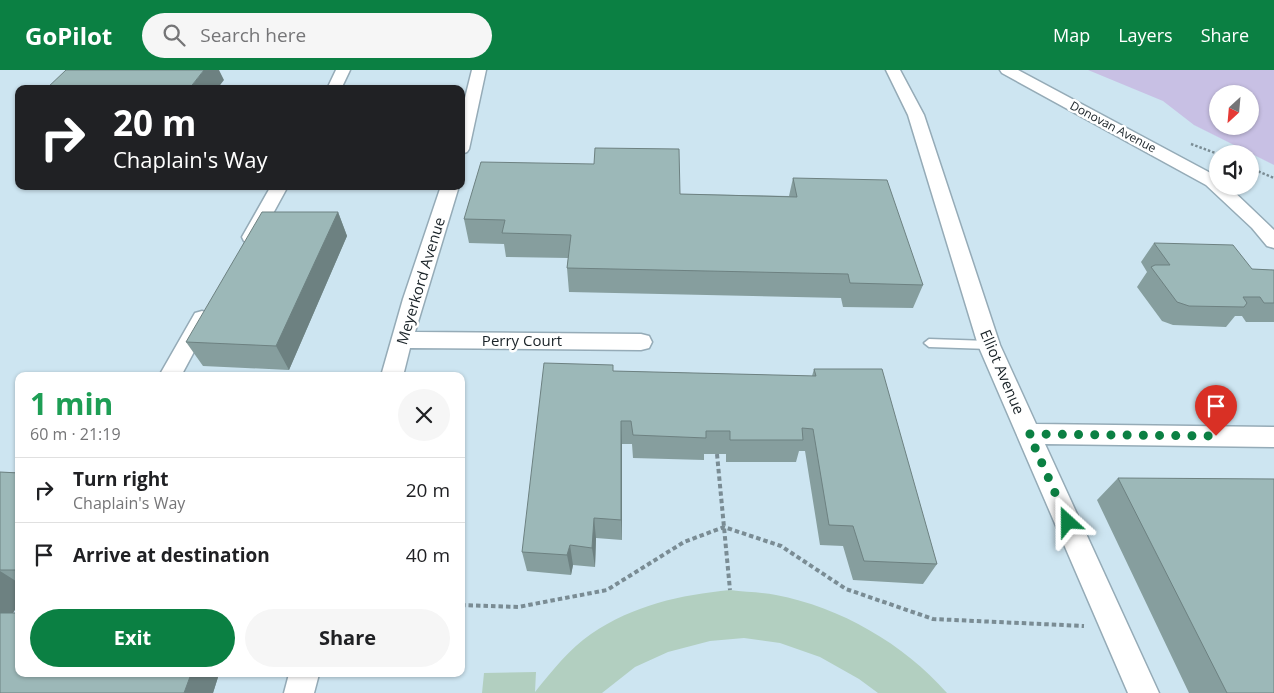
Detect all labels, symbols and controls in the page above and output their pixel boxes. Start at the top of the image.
search box [142,13,492,58]
text: GoPilot [25,19,112,52]
icon: search [160,21,188,49]
text: Search here [200,22,306,48]
text: Map [1053,23,1090,47]
text: Layers [1118,23,1173,47]
text: Share [1201,23,1249,47]
north arrow [1209,85,1259,135]
map controls [1209,85,1259,195]
street label: Donovan Avenue [1067,97,1160,157]
text: 20 m [113,99,196,146]
icon: right [30,105,95,170]
text: Chaplain's Way [113,144,267,174]
button: sound [1209,145,1259,195]
street label: Meyerkord Avenue [391,215,449,347]
street label: Elliot Avenue [976,326,1030,417]
street label: Perry Court [482,330,562,350]
text: 1 min [30,383,113,424]
pin [1195,385,1237,436]
button: close [398,389,450,441]
icon: arrive [1202,392,1230,420]
text: 60 m · 21:19 [30,423,121,445]
text: Turn right [73,466,168,492]
icon: right [30,476,58,504]
text: 20 m [406,477,450,503]
text: Chaplain's Way [73,492,185,514]
position arrow [1041,495,1093,547]
icon: arrive [30,541,58,569]
text: Arrive at destination [73,542,270,568]
text: 40 m [406,542,450,568]
button: Exit [30,609,235,667]
button: Share [245,609,450,667]

